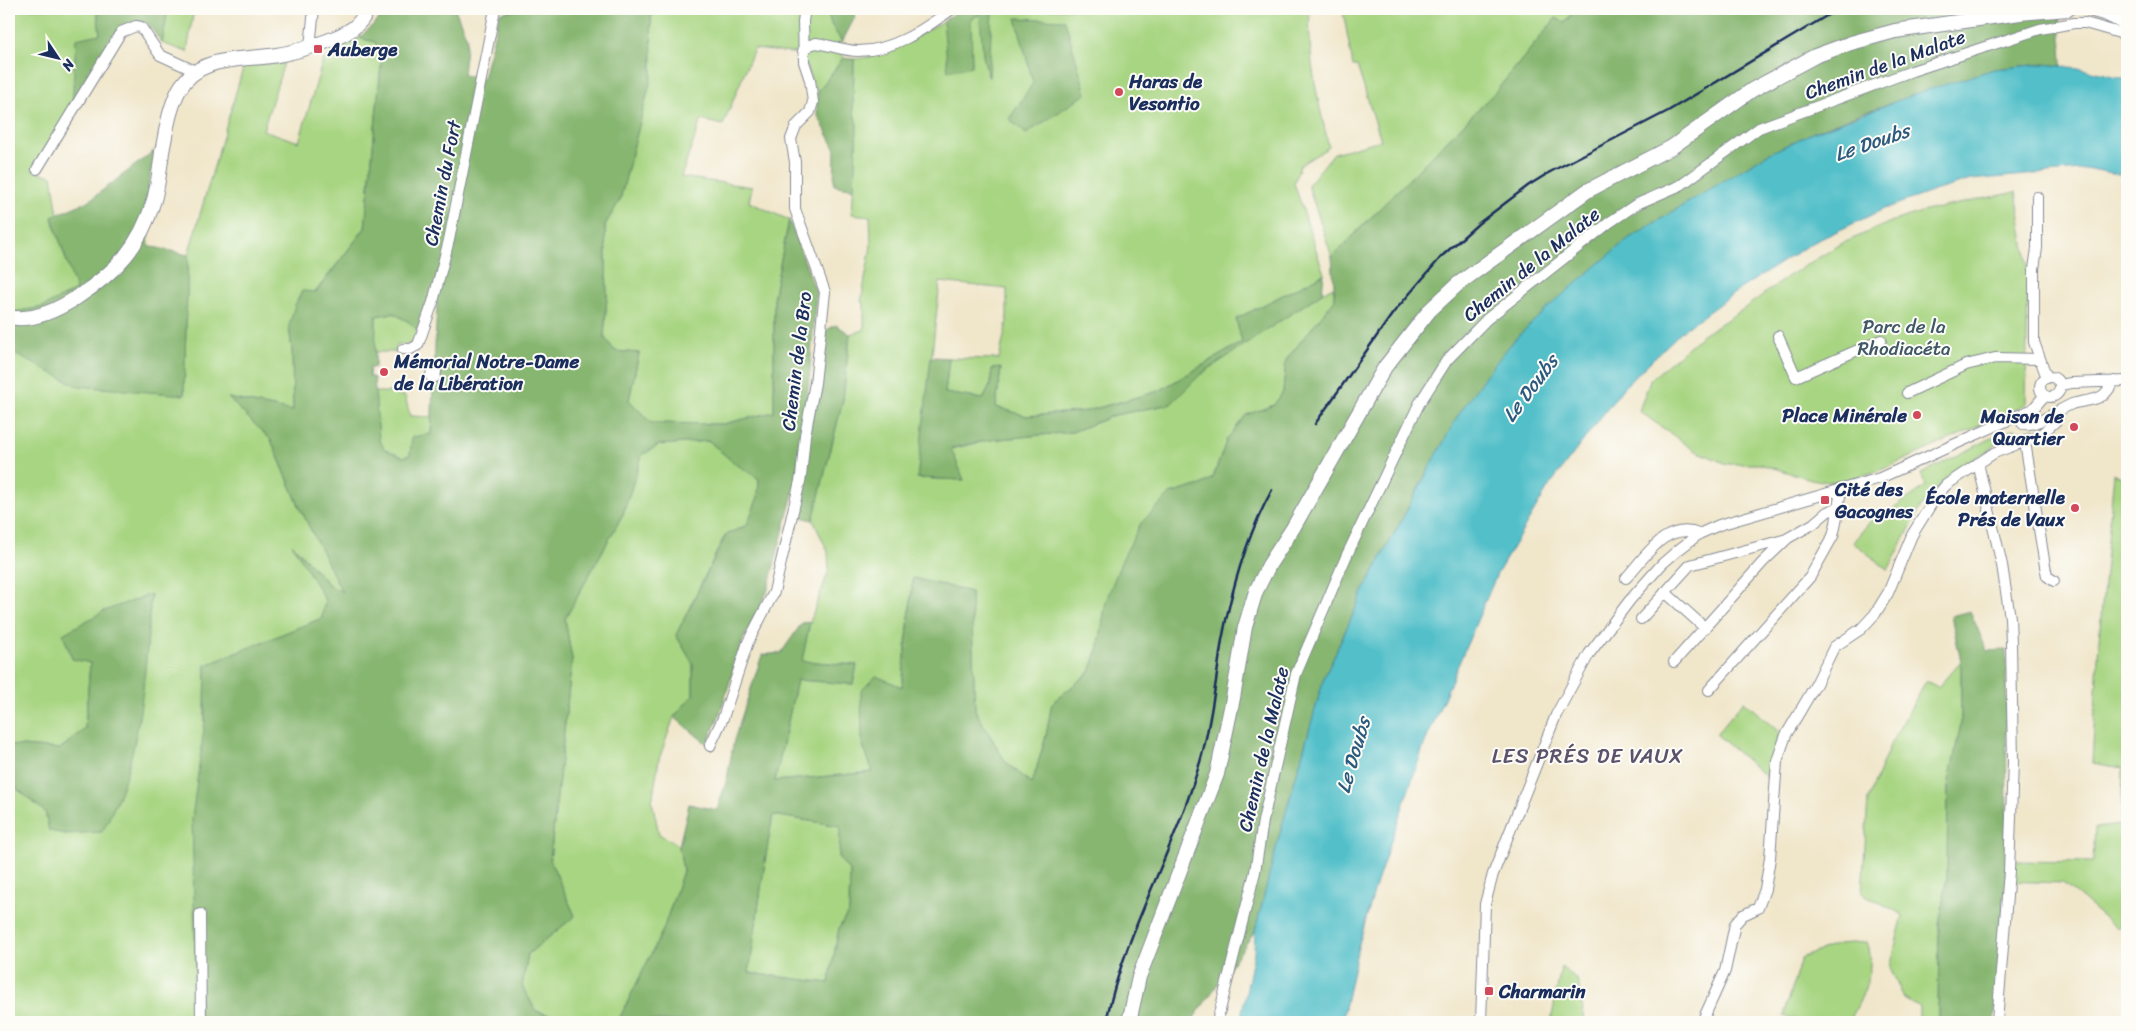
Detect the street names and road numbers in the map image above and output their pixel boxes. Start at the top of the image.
street label: Chemin de la Malate [1800,20,1970,109]
street label: Chemin du Fort [414,116,471,249]
street label: Chemin de la Malate [1455,198,1607,330]
street label: Chemin de la Bro [772,289,821,433]
street label: Chemin de la Malate [1228,663,1299,835]

